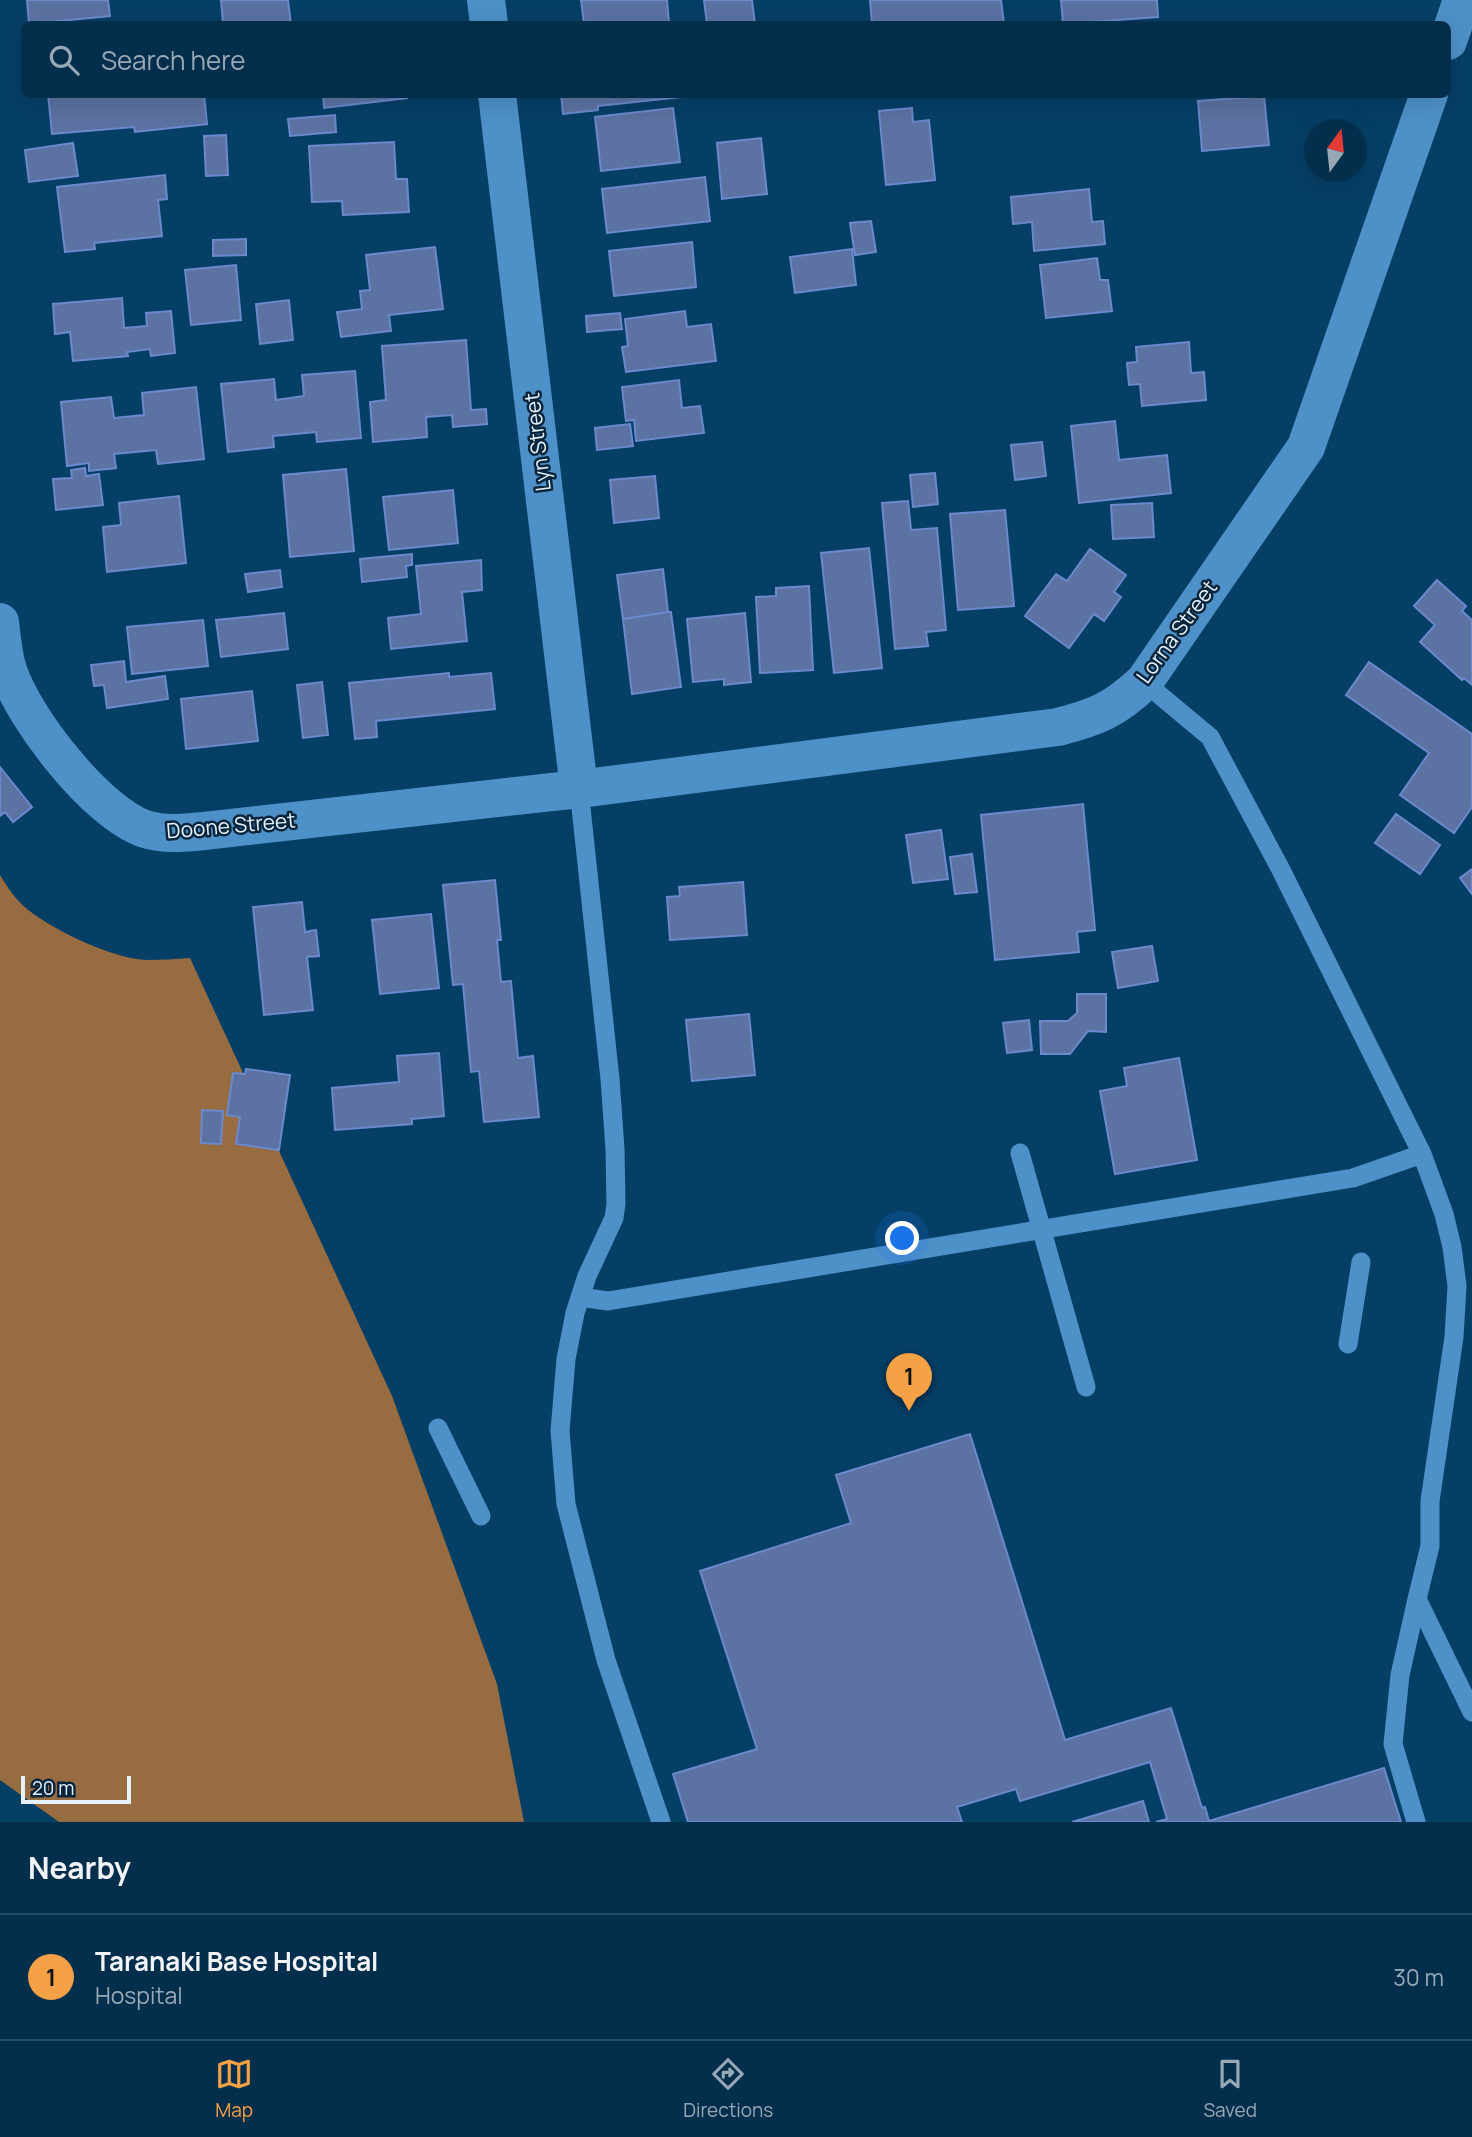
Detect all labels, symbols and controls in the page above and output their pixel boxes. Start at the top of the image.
search box [21,21,1451,98]
icon: search [45,41,83,79]
text: Search here [101,42,246,78]
north arrow [1304,119,1367,182]
street label: Lyn Street [517,391,557,493]
street label: Lorna Street [1129,574,1223,688]
street label: Doone Street [165,805,297,845]
your location [885,1221,919,1255]
pin: 1 [886,1353,932,1411]
scale bar [21,1773,131,1805]
text: 20 m [32,1775,74,1801]
text: Nearby [28,1847,131,1888]
text: Taranaki Base Hospital [95,1943,378,1979]
text: 1 [46,1961,56,1993]
text: 30 m [1393,1961,1444,1993]
text: Hospital [95,1979,183,2011]
tab: Map [215,2055,253,2123]
tab: Directions [683,2055,773,2123]
tab: Saved [1203,2055,1257,2123]

